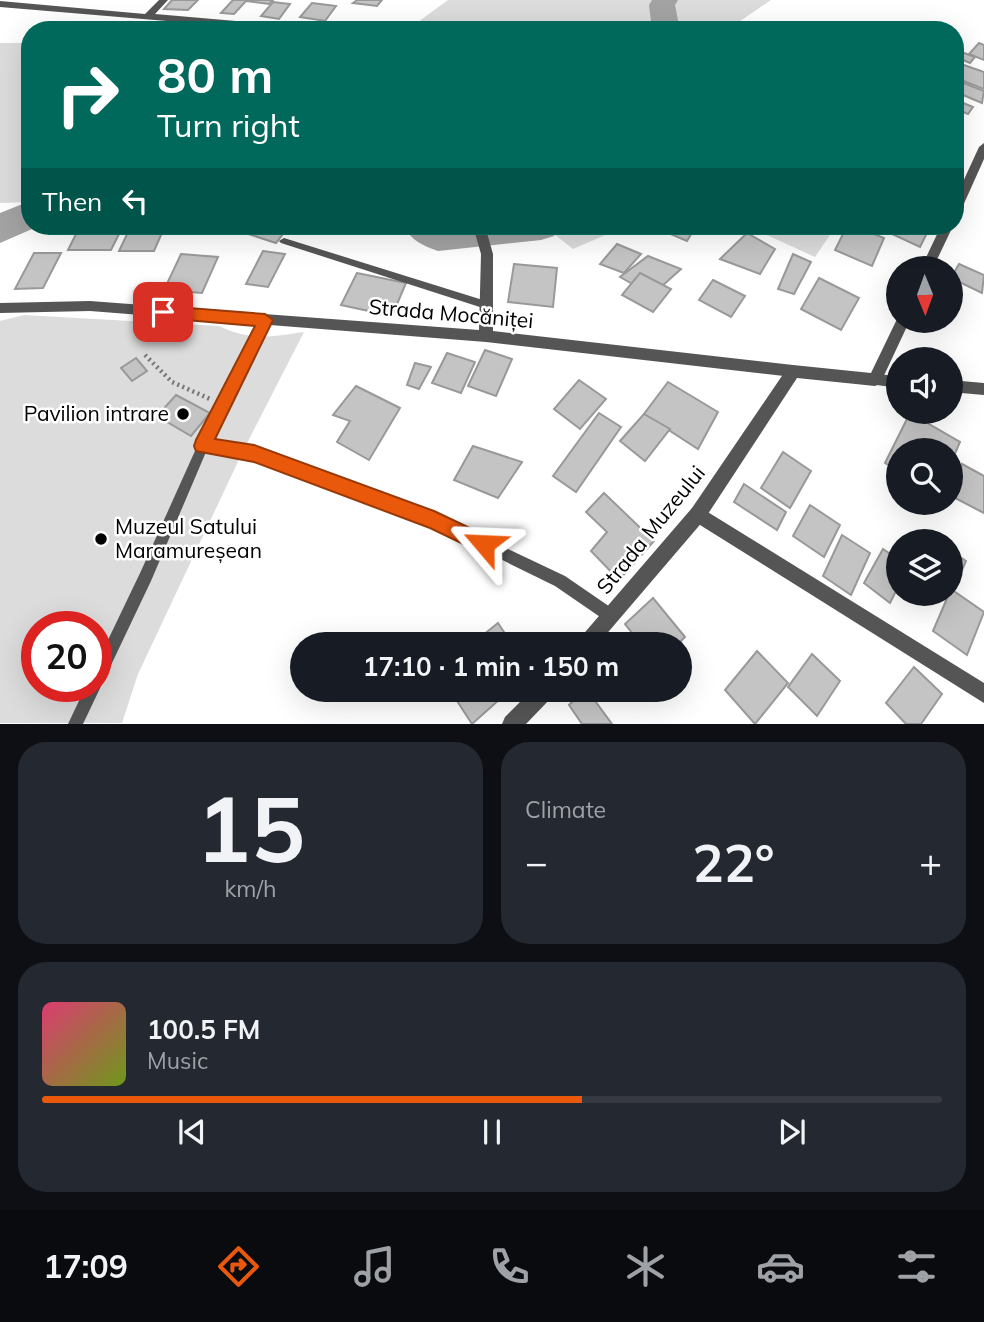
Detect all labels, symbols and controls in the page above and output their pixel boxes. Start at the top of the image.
text: 80 m [157,44,273,105]
icon: right [42,49,133,140]
text: Turn right [157,105,300,145]
icon: left [116,182,154,220]
text: Then [42,185,102,218]
north arrow [886,256,962,332]
map controls [886,256,963,606]
pin [133,282,193,342]
icon: arrive [144,293,182,331]
street label: Strada Mocăniței [368,293,534,334]
button: sound [886,347,963,424]
place label: Pavilion intrare [24,400,169,426]
marker: Pavilion intrare [175,406,191,422]
button: search [886,438,963,515]
street label: Strada Muzeului [591,460,710,599]
position arrow [447,507,521,581]
place label: Muzeul Satului Maramureșean [115,513,262,564]
button: layers [886,529,963,606]
marker: Muzeul Satului Maramureșean [93,531,109,547]
speed limit sign: 20 [21,611,112,702]
text: 17:10 · 1 min · 150 m [363,650,619,683]
text: 15 [196,771,305,885]
text: Climate [525,795,606,824]
text: 22° [692,830,775,895]
text: − [525,838,548,886]
text: + [919,838,942,886]
text: km/h [224,874,277,903]
text: 100.5 FM [147,1013,260,1046]
text: Music [147,1046,208,1075]
icon: previous [173,1113,211,1151]
icon: pause [473,1113,511,1151]
icon: next [773,1113,811,1151]
icon: directions [214,1242,263,1291]
icon: music [350,1242,399,1291]
icon: phone [485,1242,534,1291]
icon: climate [621,1242,670,1291]
icon: car [756,1242,805,1291]
icon: filters [892,1242,941,1291]
text: 17:09 [43,1246,128,1286]

